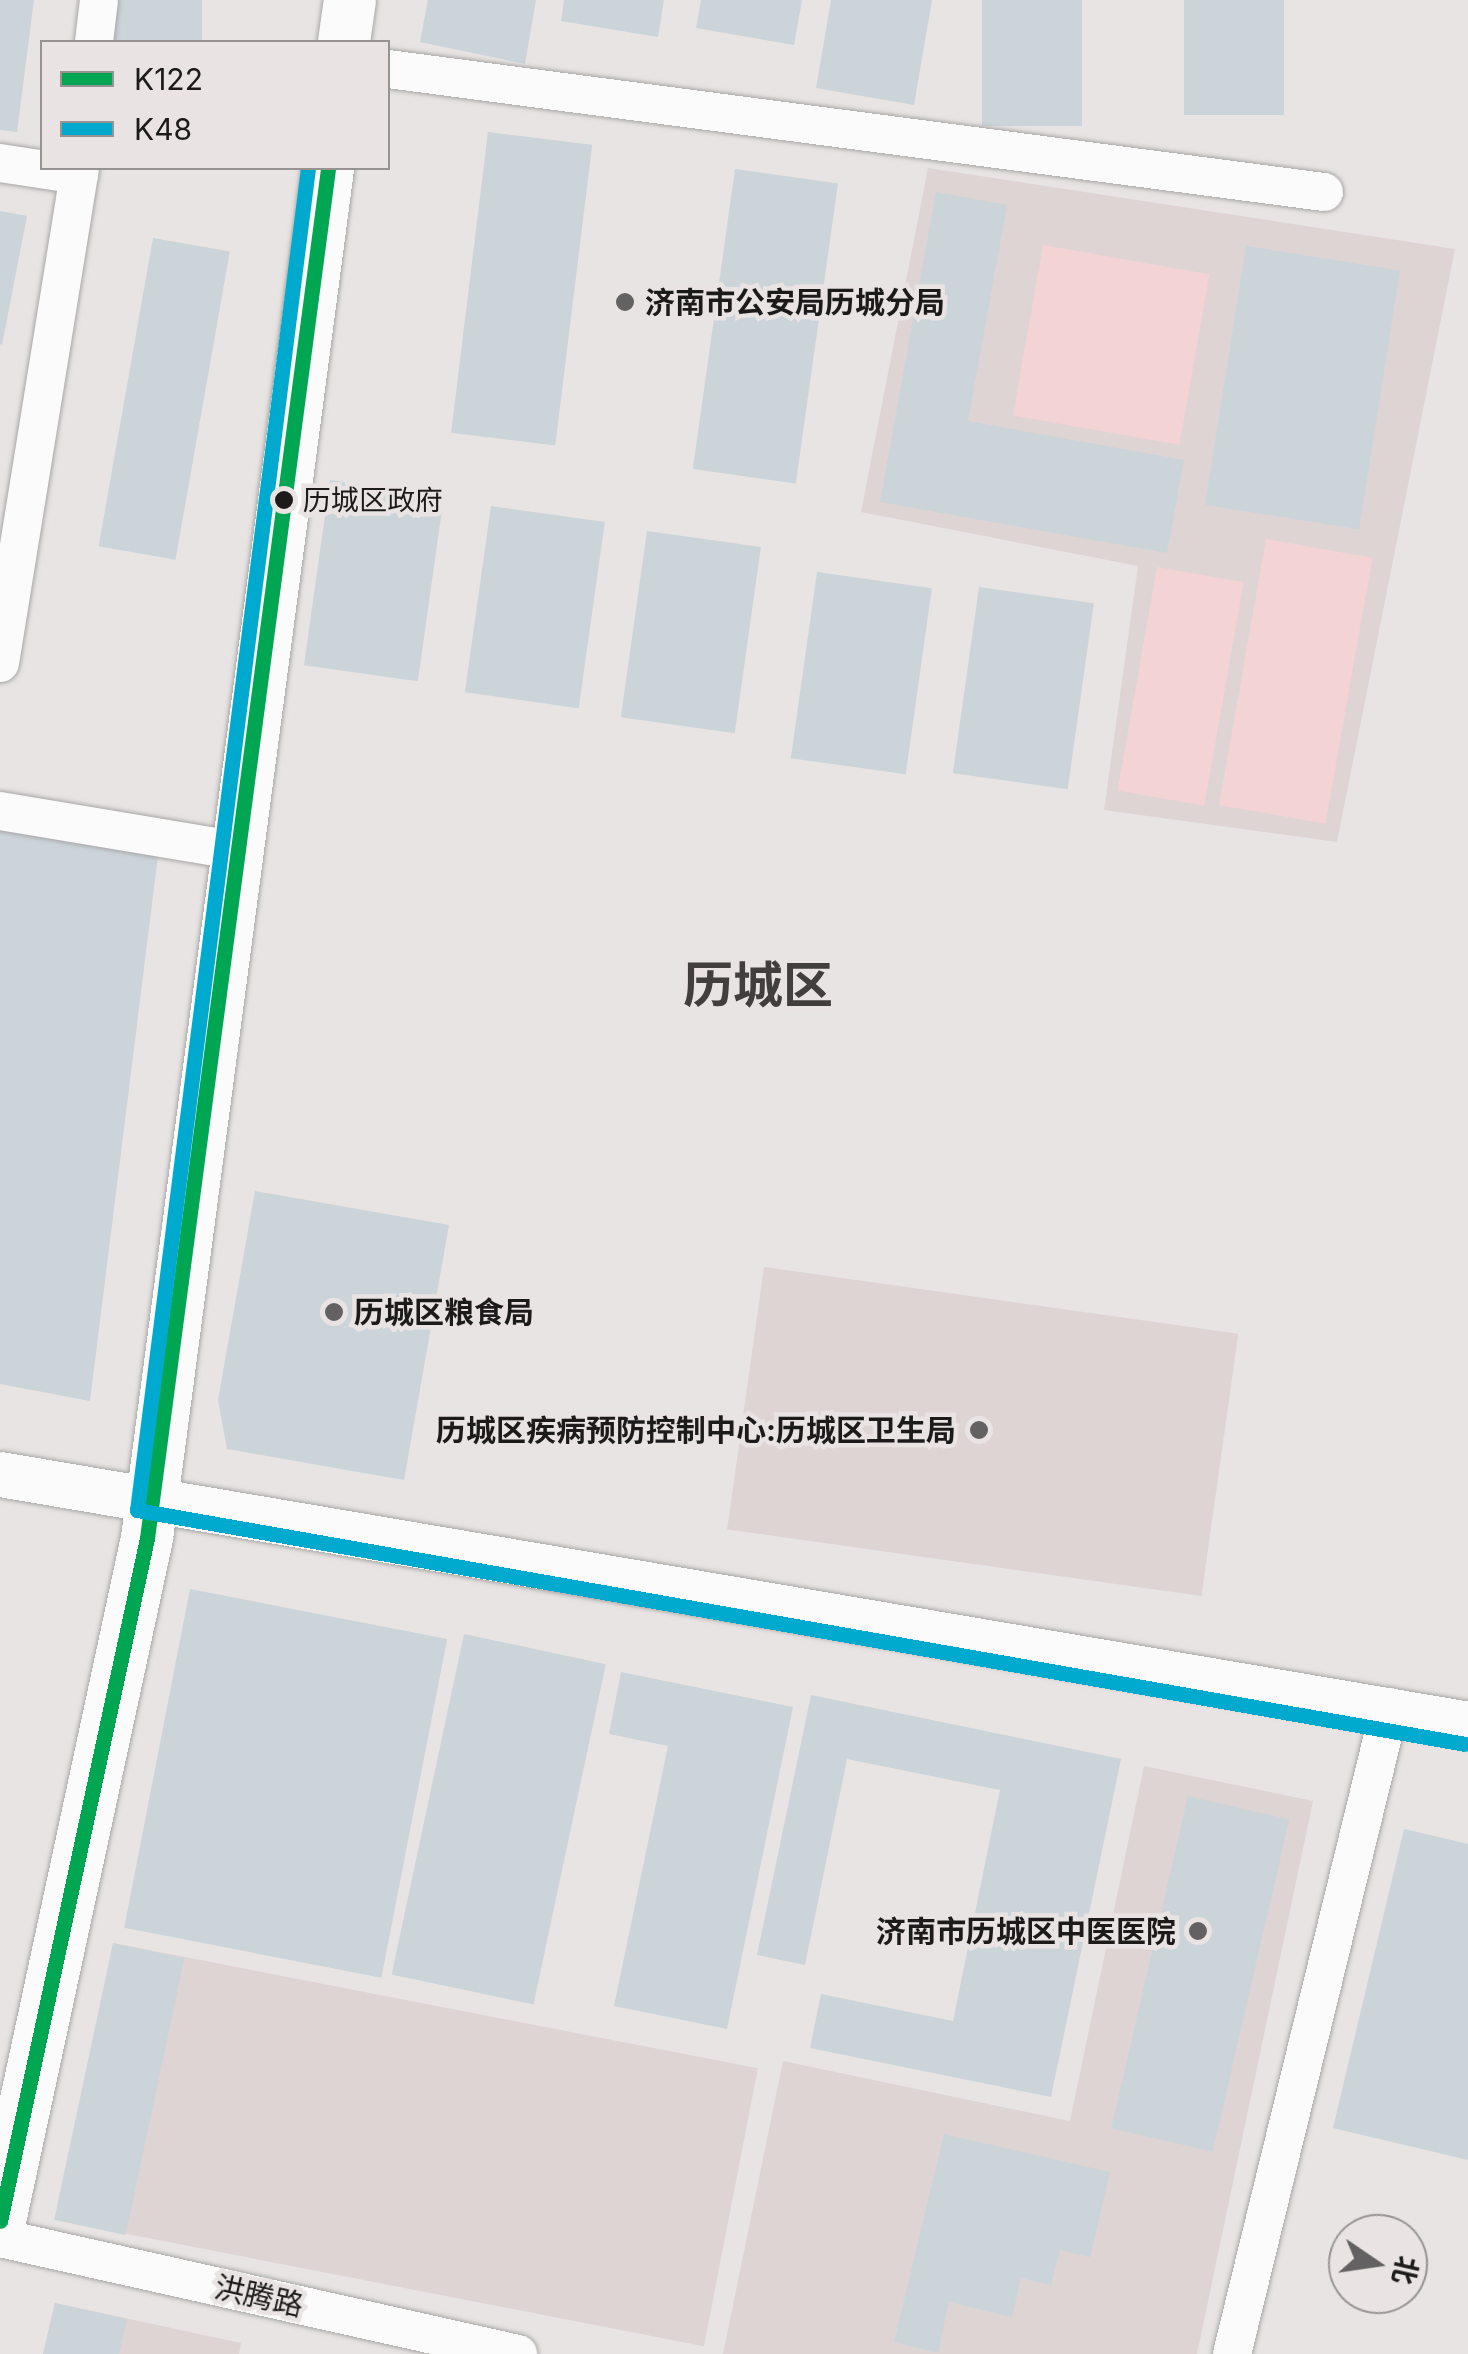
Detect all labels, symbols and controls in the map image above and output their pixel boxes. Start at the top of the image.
legend [40,40,390,170]
text: K122 [134,61,203,97]
text: K48 [134,111,192,147]
place label: 济南市公安局历城分局 [645,284,945,320]
marker: 济南市公安局历城分局 [614,291,636,313]
place label: 历城区政府 [303,483,443,517]
marker: 历城区政府 [274,490,294,510]
district label: 历城区 [683,956,833,1016]
place label: 历城区粮食局 [354,1294,534,1330]
marker: 历城区粮食局 [323,1301,345,1323]
place label: 历城区疾病预防控制中心:历城区卫生局 [436,1412,956,1448]
marker: 历城区疾病预防控制中心:历城区卫生局 [966,1417,992,1443]
place label: 济南市历城区中医医院 [876,1913,1176,1949]
marker: 济南市历城区中医医院 [1185,1918,1211,1944]
north arrow [1328,2214,1428,2314]
text: 北 [1386,2253,1425,2288]
street label: 洪腾路 [211,2268,307,2324]

